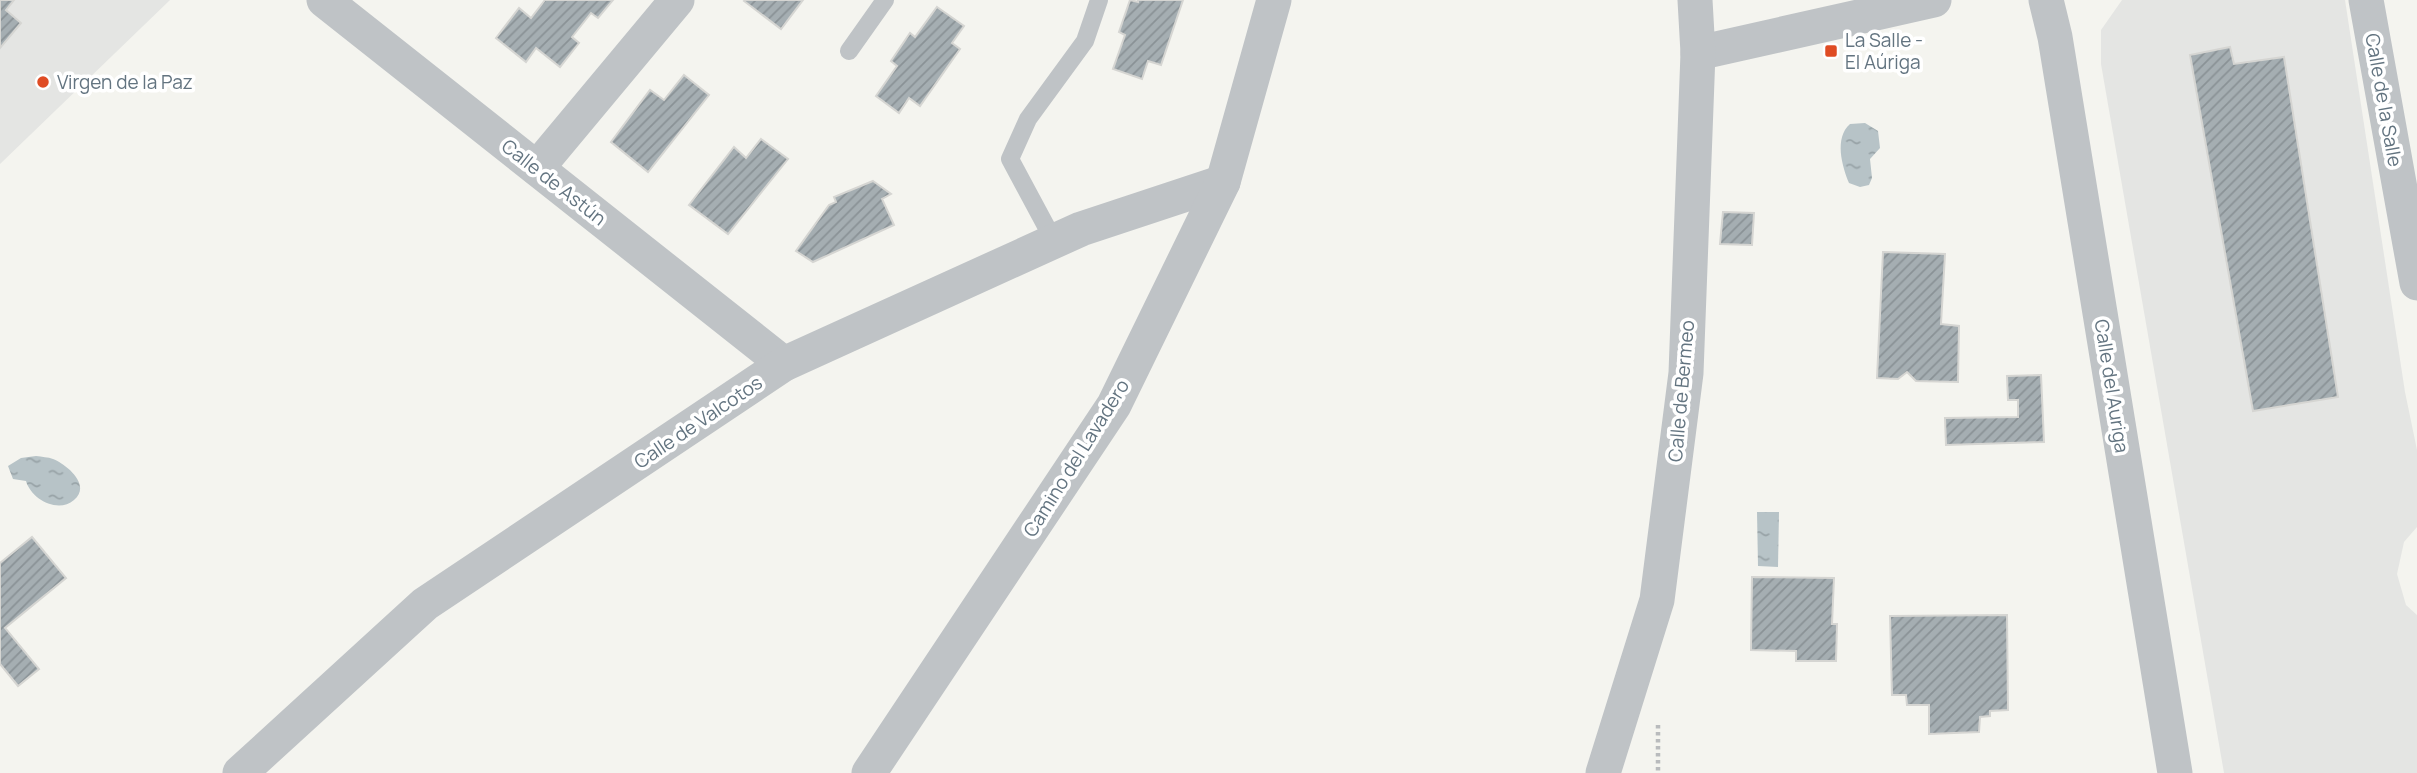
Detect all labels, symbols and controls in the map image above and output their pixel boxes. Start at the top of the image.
place label: La Salle - El Aúriga [1845,27,1923,75]
street label: Calle de la Salle [2359,31,2409,169]
marker: La Salle - El Aúriga [1823,43,1839,59]
place label: Virgen de la Paz [57,69,193,95]
marker: Virgen de la Paz [35,74,51,90]
street label: Calle de Astún [496,133,612,231]
street label: Calle del Auriga [2089,317,2135,455]
street label: Calle de Bermeo [1662,319,1700,463]
street label: Calle de Valcotos [629,369,767,475]
street label: Camino del Lavadero [1017,374,1135,542]

